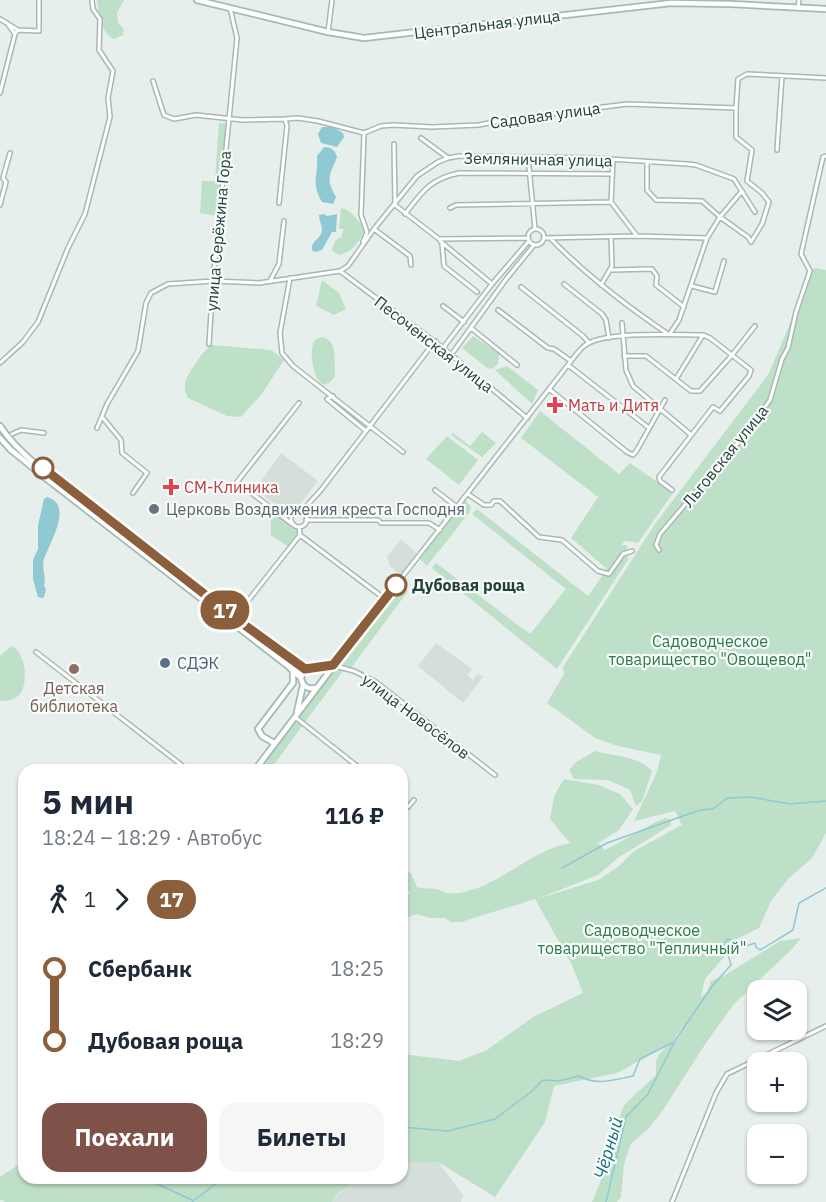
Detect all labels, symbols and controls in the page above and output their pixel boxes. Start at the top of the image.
street label: Центральная улица [413,5,562,43]
street label: Садовая улица [488,97,602,133]
street label: Земляничная улица [463,148,613,170]
street label: улица Серёжина Гора [201,149,235,312]
street label: Песоченская улица [371,291,498,397]
place label: Мать и Дитя [568,395,659,415]
marker: Мать и Дитя [546,396,564,414]
street label: Льговская улица [678,401,773,511]
unlabelled marker [32,457,54,479]
place label: СМ-Клиника [184,477,279,497]
marker: СМ-Клиника [162,478,180,496]
place label: Церковь Воздвижения креста Господня [166,499,465,519]
marker: Церковь Воздвижения креста Господня [147,502,161,516]
marker: Дубовая роща [385,574,407,596]
place label: Дубовая роща [412,575,525,595]
line badge: 17 [198,590,252,630]
text: 17 [212,596,238,624]
park label: Садоводческое товарищество "Овощевод" [608,631,812,669]
place label: СДЭК [177,653,219,673]
marker: СДЭК [158,656,172,670]
marker: Детская библиотека [67,662,81,676]
street label: улица Новосёлов [358,669,474,763]
place label: Детская библиотека [30,678,118,716]
text: 5 мин [42,780,134,823]
text: 116 ₽ [325,801,384,830]
text: 18:24 – 18:29 · Автобус [42,824,262,851]
icon: walk [42,883,75,916]
icon: forward [105,883,138,916]
text: 17 [159,885,184,913]
text: 1 [84,886,96,913]
park label: Садоводческое товарищество "Тепличный" [538,920,746,958]
text: Сбербанк [88,954,192,983]
text: 18:25 [330,955,384,982]
map controls [747,980,807,1184]
button: layers [747,980,807,1040]
text: Дубовая роща [88,1026,243,1055]
text: 18:29 [330,1027,384,1054]
button: + [747,1052,807,1112]
button: Поехали [42,1103,207,1172]
button: Билеты [219,1103,384,1172]
water label: Чёрный [588,1114,628,1182]
button: − [747,1124,807,1184]

